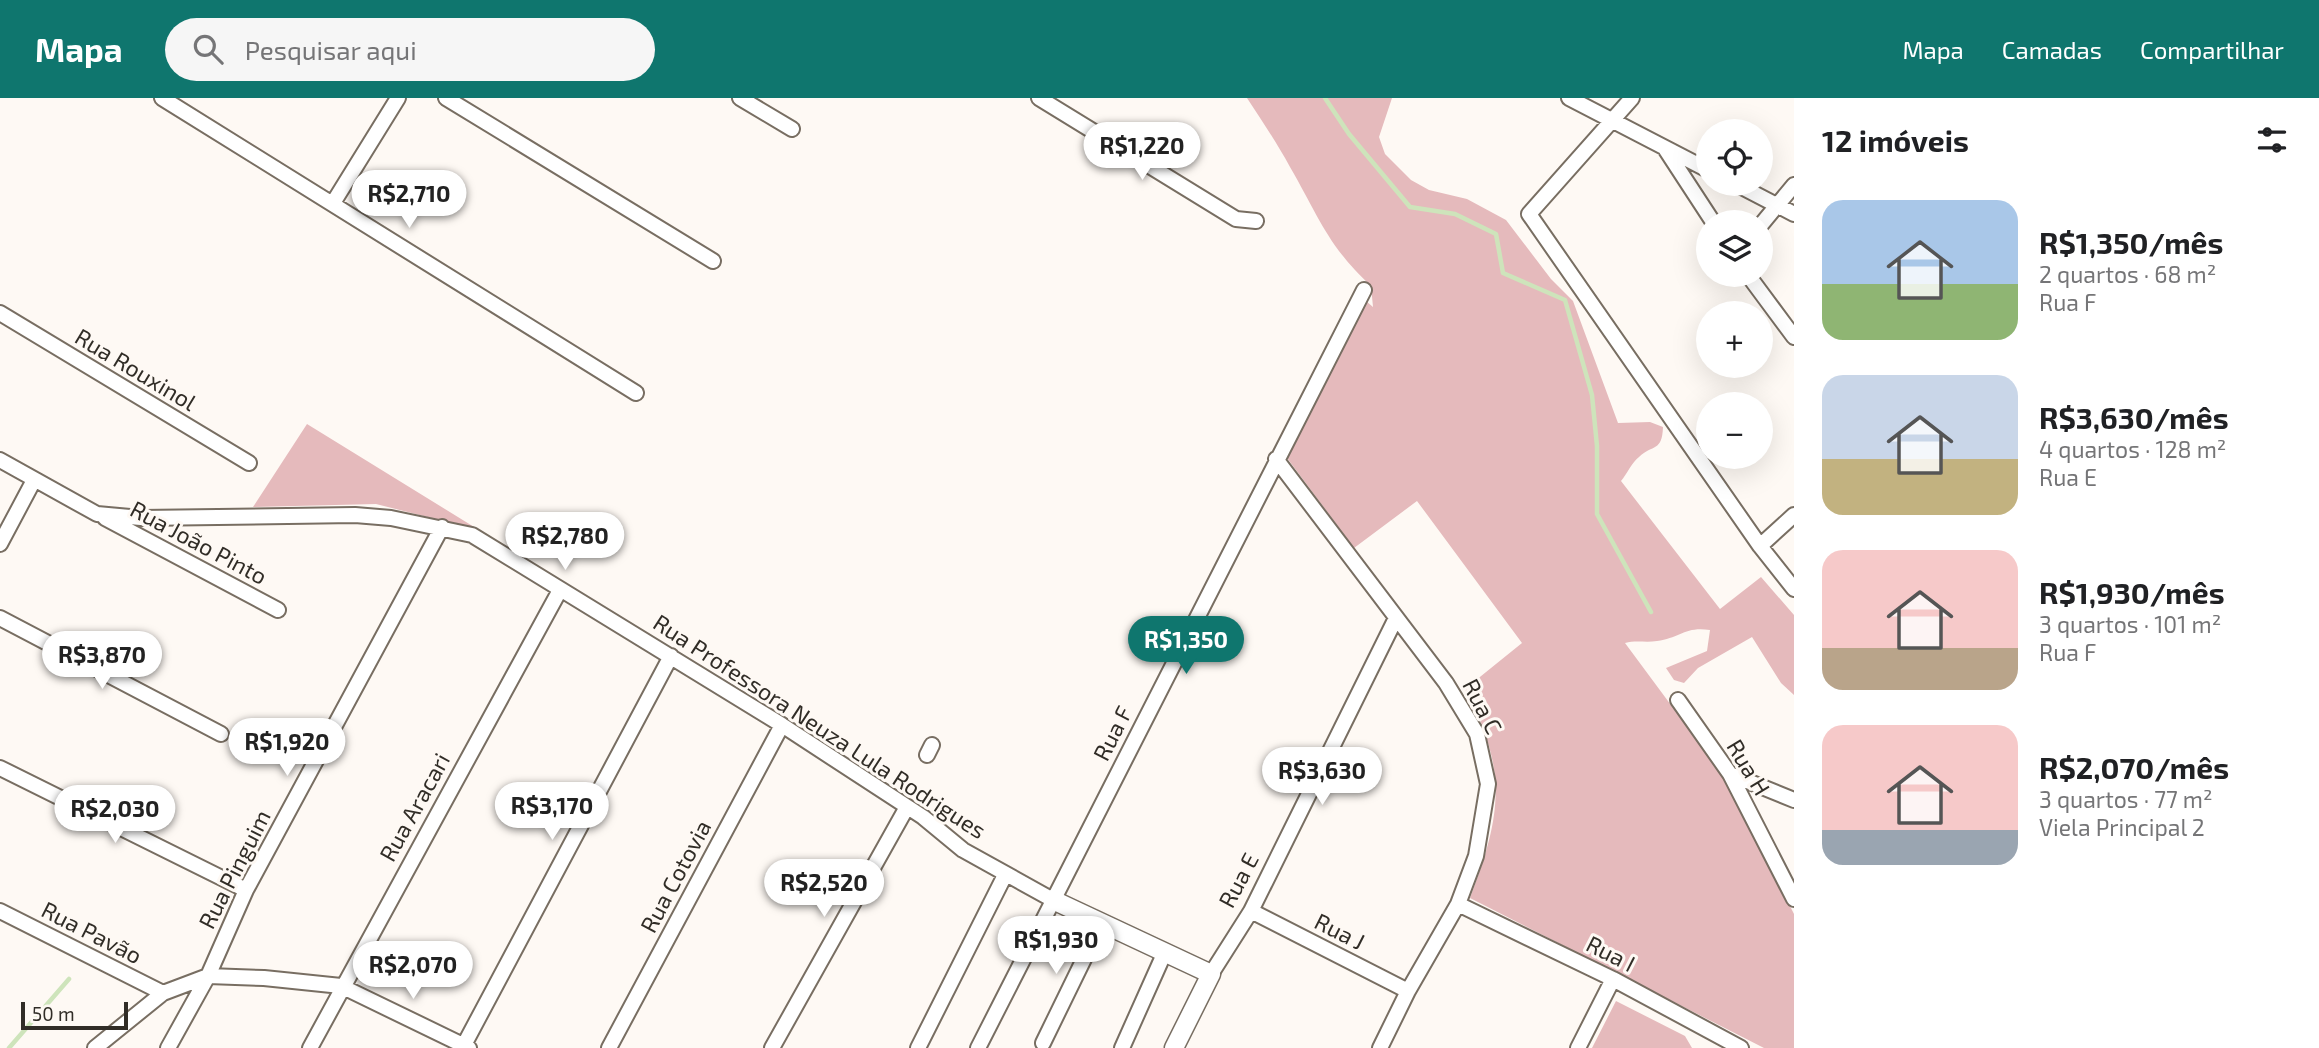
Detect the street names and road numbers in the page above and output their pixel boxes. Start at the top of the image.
street label: Rua Rouxinol [70,322,202,416]
street label: Rua João Pinto [126,494,272,590]
street label: Rua Professora Neuza Lula Rodrigues [648,608,992,844]
street label: Rua C [1457,674,1509,738]
street label: Rua F [1086,701,1138,765]
street label: Rua H [1721,734,1777,800]
street label: Rua Aracari [373,748,455,866]
street label: Rua Pinguim [192,805,276,933]
street label: Rua Cotovia [634,815,716,937]
street label: Rua E [1212,848,1264,912]
street label: Rua Pavão [37,895,147,969]
street label: Rua J [1310,907,1370,955]
street label: Rua I [1582,929,1640,977]

